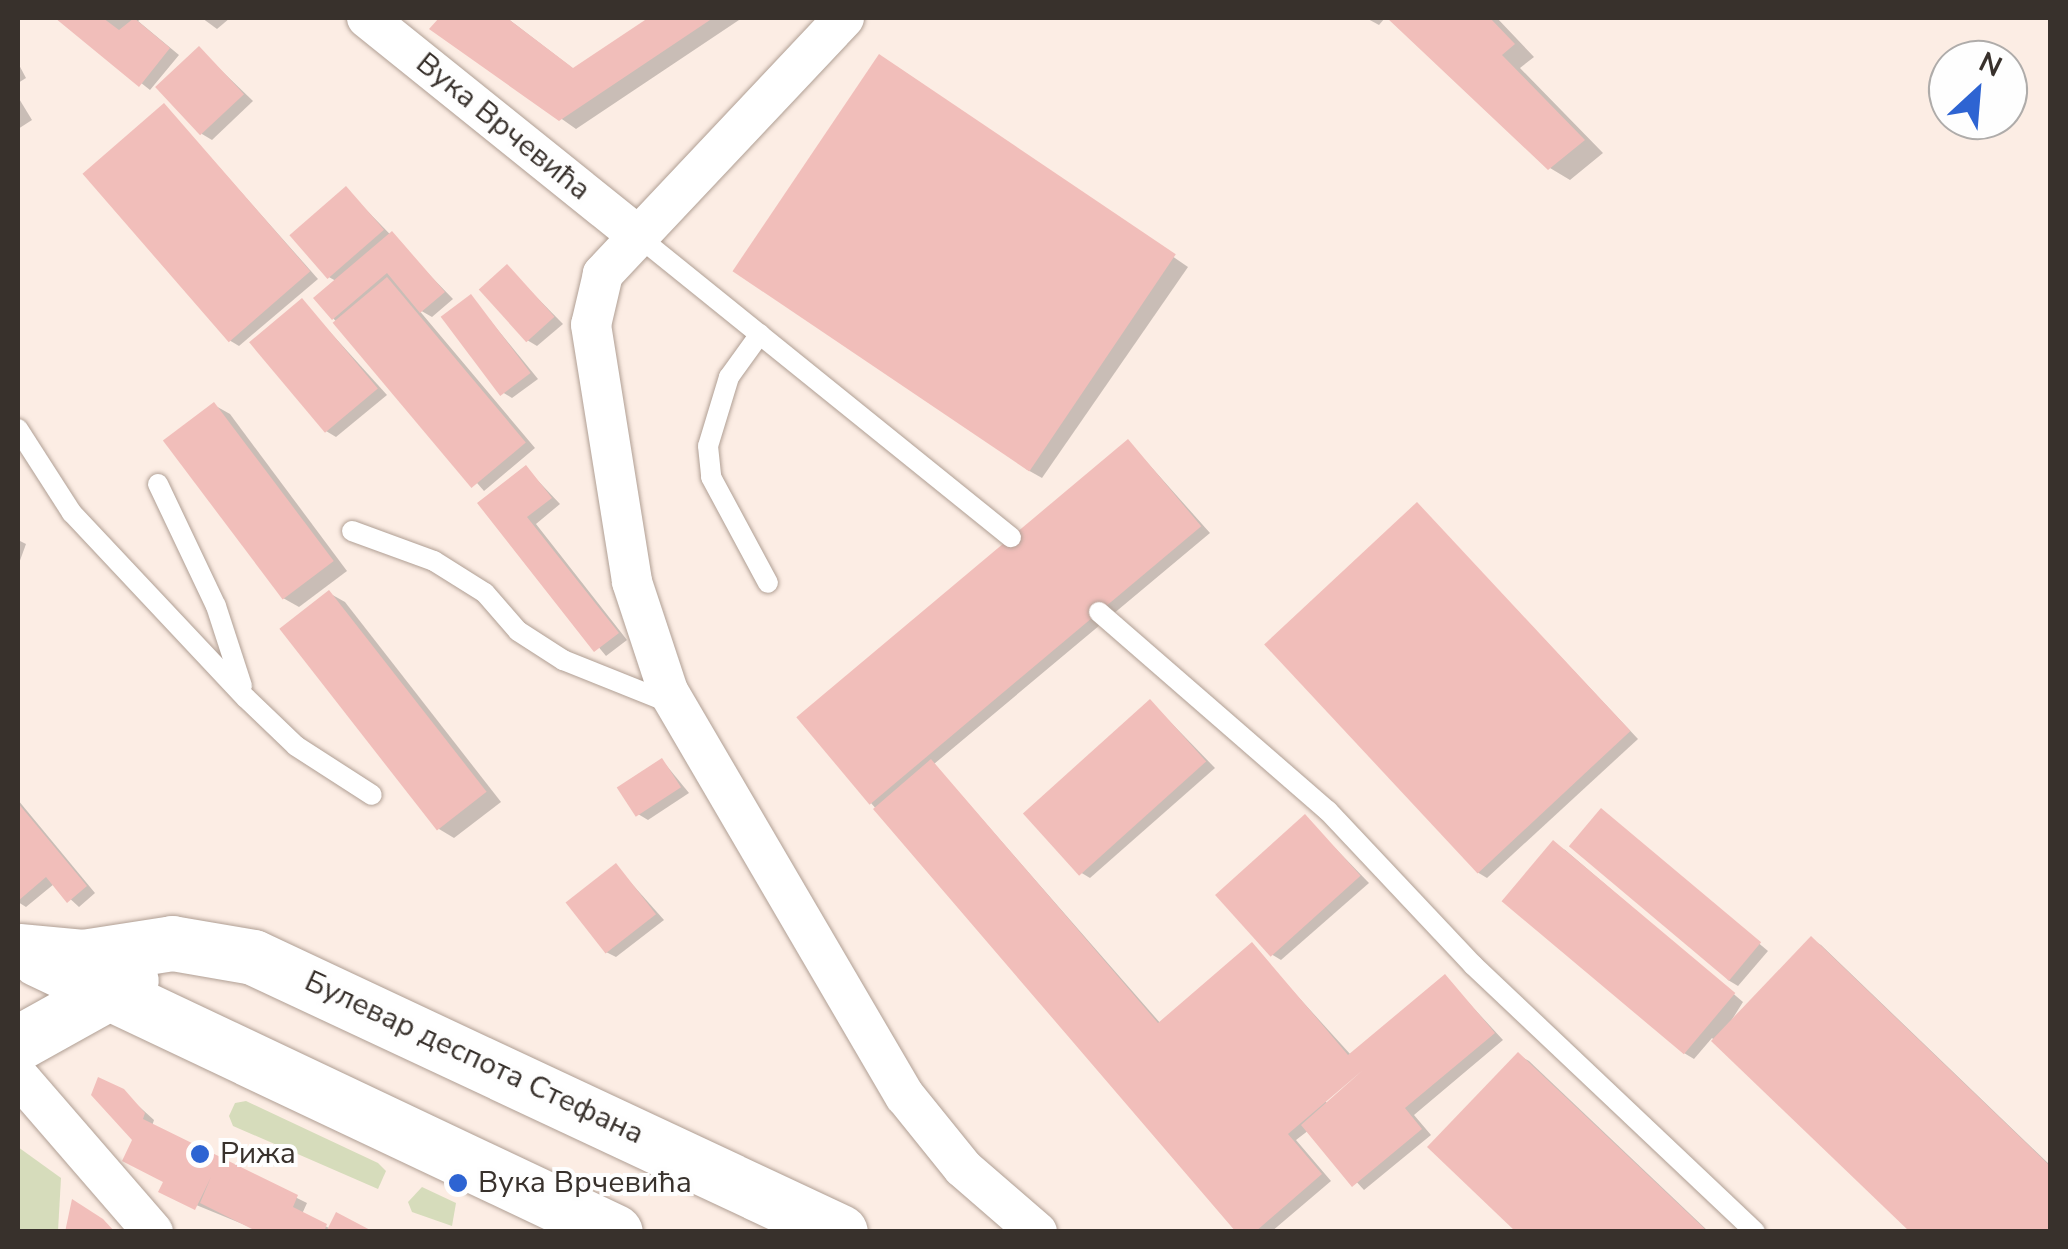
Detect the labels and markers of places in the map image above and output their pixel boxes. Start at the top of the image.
place label: Рижа [220,1136,296,1172]
marker: Рижа [189,1143,211,1165]
place label: Вука Врчевића [478,1165,692,1201]
marker: Вука Врчевића [447,1172,469,1194]

